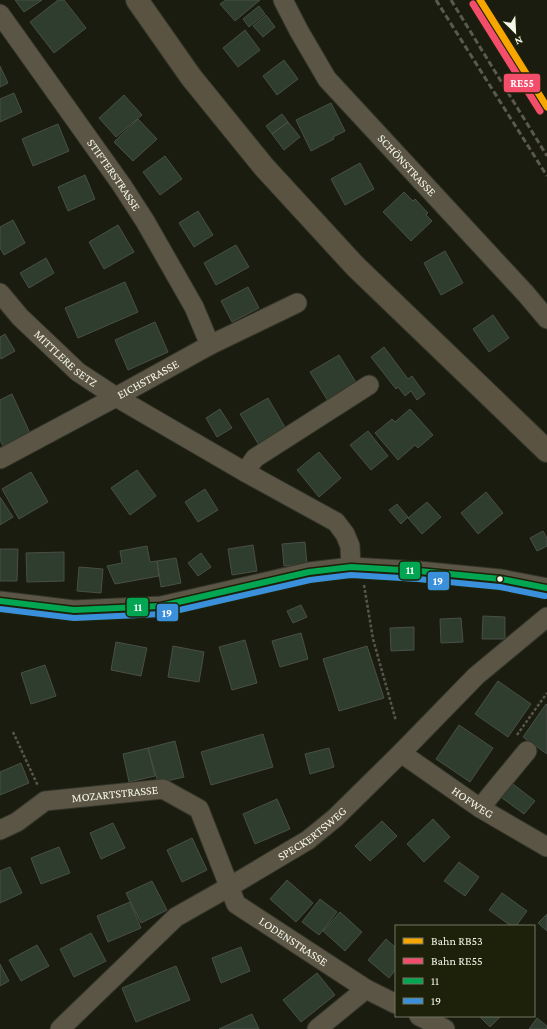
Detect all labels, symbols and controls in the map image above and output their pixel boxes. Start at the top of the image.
north arrow [495,12,535,52]
text: N [513,34,525,48]
line badge: RE55 [503,73,541,93]
text: RE55 [510,77,534,89]
street label: SCHÖNSTRASSE [375,131,439,200]
street label: STIFTERSTRASSE [84,136,144,214]
street label: MITTLERE SETZ [31,327,100,390]
street label: EICHSTRASSE [115,357,181,402]
line badge: 11 [399,561,421,580]
text: 11 [406,564,414,576]
line badge: 19 [427,571,450,591]
unlabelled marker [495,574,505,584]
text: 19 [433,575,443,587]
line badge: 11 [126,597,149,617]
text: 11 [134,601,142,613]
line badge: 19 [156,603,179,622]
text: 19 [162,607,172,619]
street label: MOZARTSTRASSE [71,782,159,805]
street label: HOFWEG [449,784,496,821]
street label: SPECKERTSWEG [275,803,350,863]
street label: LODENSTRASSE [256,914,331,969]
legend [395,925,535,1017]
text: Bahn RB53 [431,934,483,948]
text: Bahn RE55 [431,954,483,968]
text: 11 [431,974,439,988]
text: 19 [431,994,441,1008]

